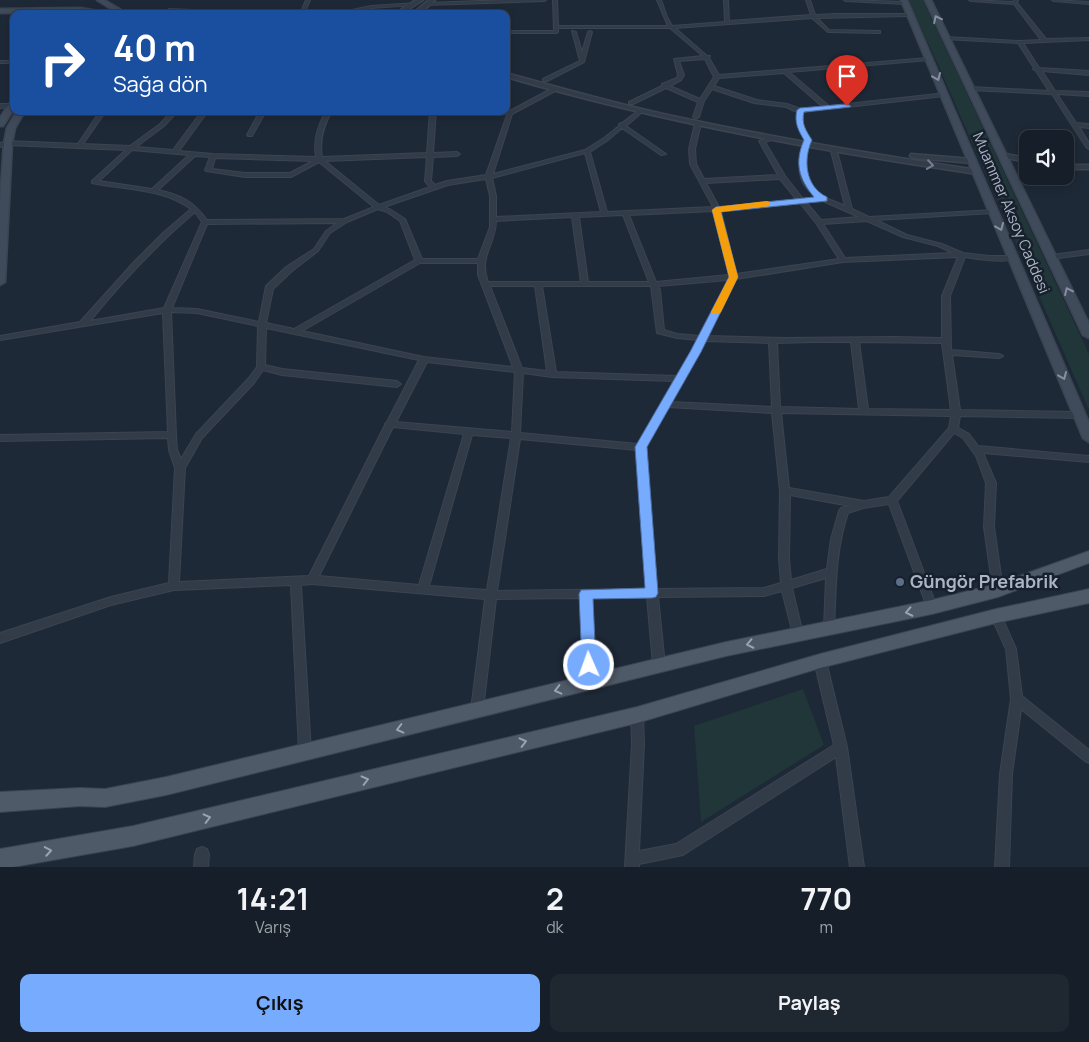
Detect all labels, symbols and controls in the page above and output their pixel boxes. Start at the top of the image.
one-way arrow [933,15,943,24]
text: 40 m [113,24,196,72]
icon: right [30,30,95,95]
pin [826,55,868,106]
icon: arrive [833,62,861,90]
text: Sağa dön [113,69,208,99]
one-way arrow [930,72,941,81]
street label: Muammer Aksoy Caddesi [968,129,1055,297]
map controls [1019,130,1074,185]
button: sound [1019,130,1074,185]
one-way arrow [926,160,934,170]
one-way arrow [994,222,1004,231]
one-way arrow [1064,287,1075,296]
one-way arrow [1057,371,1068,380]
place label: Güngör Prefabrik [910,569,1059,593]
marker: Güngör Prefabrik [894,576,906,588]
one-way arrow [904,606,913,616]
position arrow [562,638,614,690]
one-way arrow [745,638,754,649]
one-way arrow [553,684,562,695]
one-way arrow [395,723,404,734]
one-way arrow [519,737,528,748]
one-way arrow [361,775,370,786]
one-way arrow [203,813,212,824]
one-way arrow [44,846,52,856]
text: 14:21 [237,878,309,919]
text: 2 [546,878,564,919]
text: 770 [800,878,852,919]
text: Varış [255,916,291,938]
text: dk [546,916,564,938]
text: m [820,916,833,938]
button: Çıkış [20,974,540,1032]
button: Paylaş [550,974,1069,1032]

